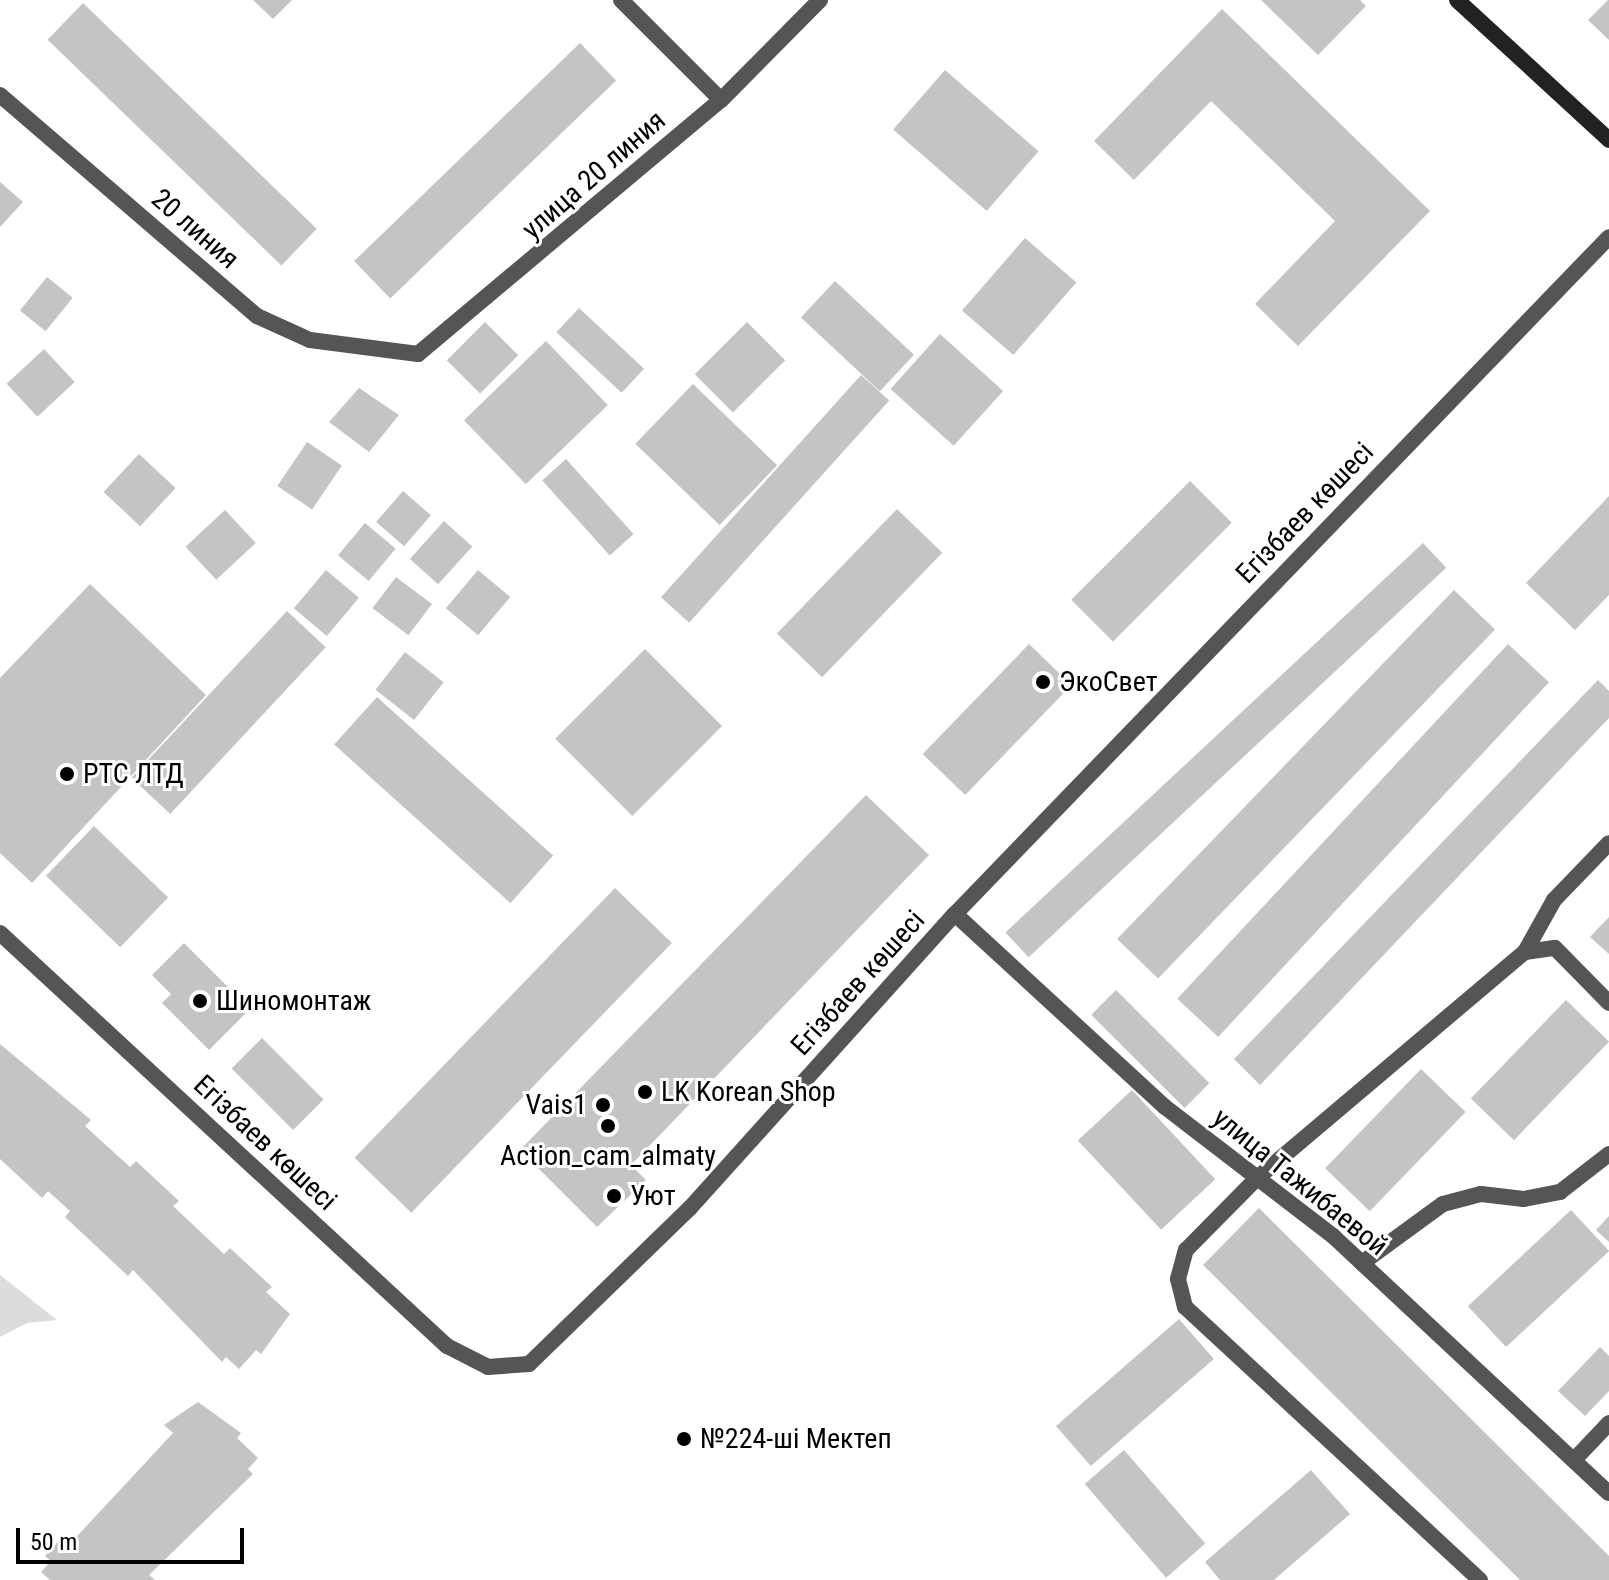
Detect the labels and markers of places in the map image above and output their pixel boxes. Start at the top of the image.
place label: ЭкоСвет [1059,665,1158,699]
marker: ЭкоСвет [1034,673,1052,691]
place label: РТС ЛТД [83,757,184,791]
marker: РТС ЛТД [58,765,76,783]
place label: Шиномонтаж [216,984,371,1018]
marker: Шиномонтаж [191,992,209,1010]
place label: LK Korean Shop [661,1075,836,1109]
marker: LK Korean Shop [636,1083,654,1101]
place label: Vais1 [526,1088,587,1122]
marker: Vais1 [594,1096,612,1114]
marker: Action_cam_almaty [599,1117,617,1135]
place label: Action_cam_almaty [500,1139,716,1173]
place label: Уют [630,1179,676,1213]
marker: Уют [605,1187,623,1205]
place label: №224-ші Мектеп [700,1422,892,1456]
marker: №224-ші Мектеп [675,1430,693,1448]

